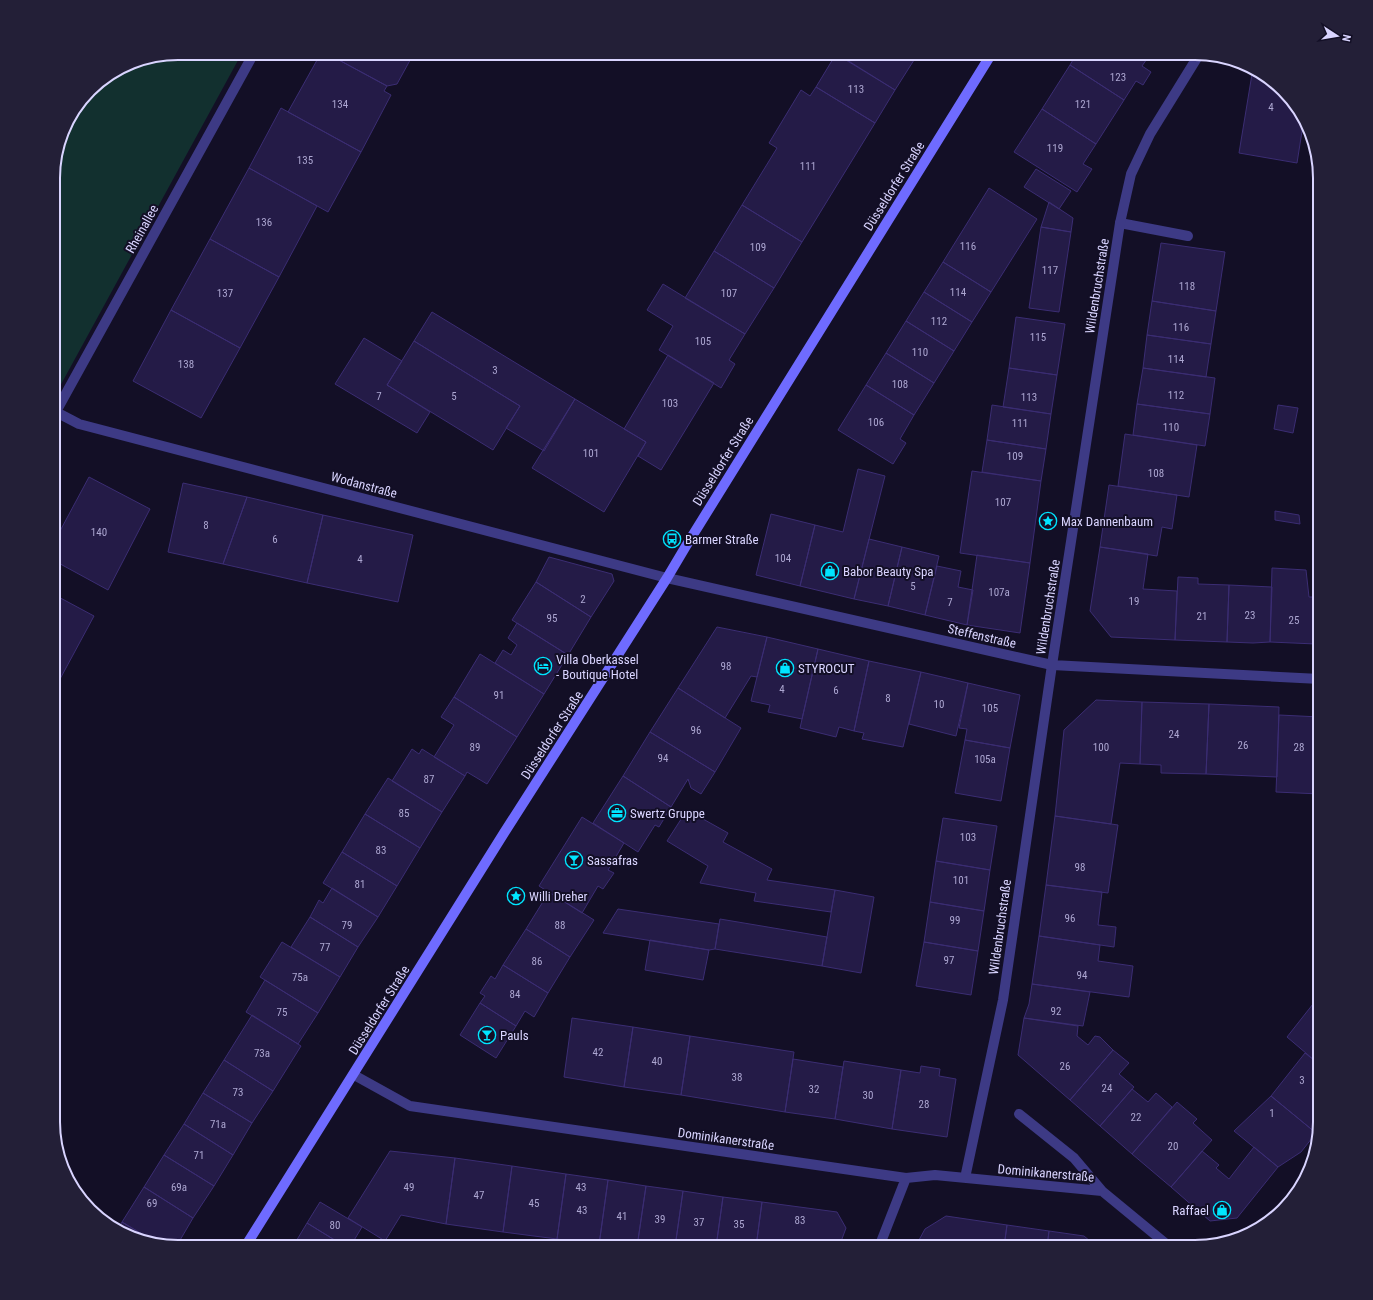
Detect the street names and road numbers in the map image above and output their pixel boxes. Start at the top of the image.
street label: Düsseldorfer Straße [861,139,927,233]
street label: Rheinallee [123,202,161,256]
street label: Wildenbruchstraße [1082,237,1112,335]
street label: Düsseldorfer Straße [690,414,756,508]
street label: Wodanstraße [329,469,399,501]
street label: Wildenbruchstraße [1033,558,1063,656]
street label: Steffenstraße [946,621,1018,651]
street label: Düsseldorfer Straße [518,688,586,782]
street label: Wildenbruchstraße [986,878,1014,976]
street label: Düsseldorfer Straße [346,963,412,1057]
street label: Dominikanerstraße [677,1125,775,1153]
street label: Dominikanerstraße [997,1161,1095,1185]

